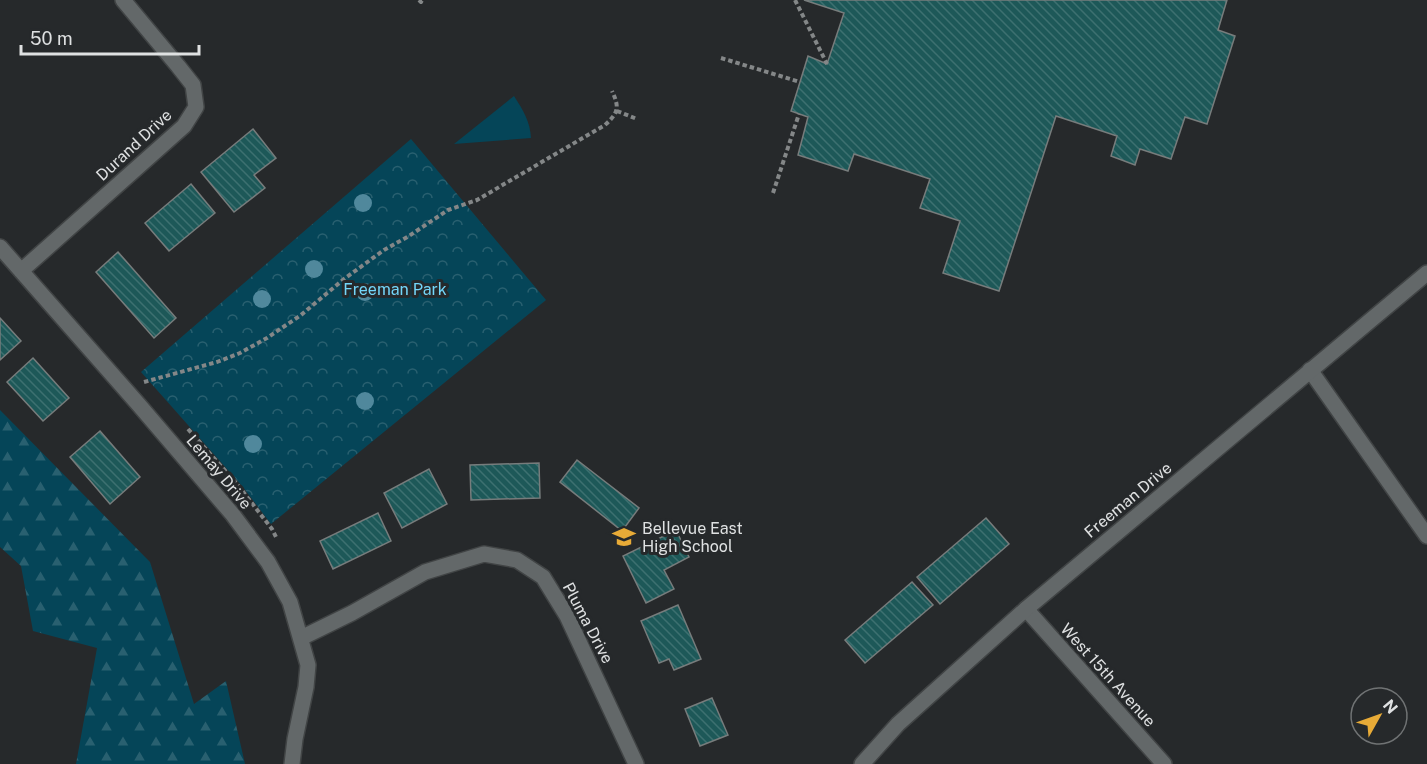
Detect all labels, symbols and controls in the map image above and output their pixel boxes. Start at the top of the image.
scale bar [21,18,200,56]
text: 50 m [30,28,73,49]
street label: Durand Drive [92,105,176,185]
park label: Freeman Park [343,280,447,299]
street label: Lemay Drive [182,431,256,513]
street label: Freeman Drive [1081,458,1175,542]
place label: Bellevue East High School [642,519,743,556]
school or university icon: Bellevue East High School [611,524,637,550]
street label: Pluma Drive [559,579,617,667]
street label: West 15th Avenue [1057,619,1159,731]
north arrow [1349,686,1409,746]
text: N [1379,696,1401,718]

